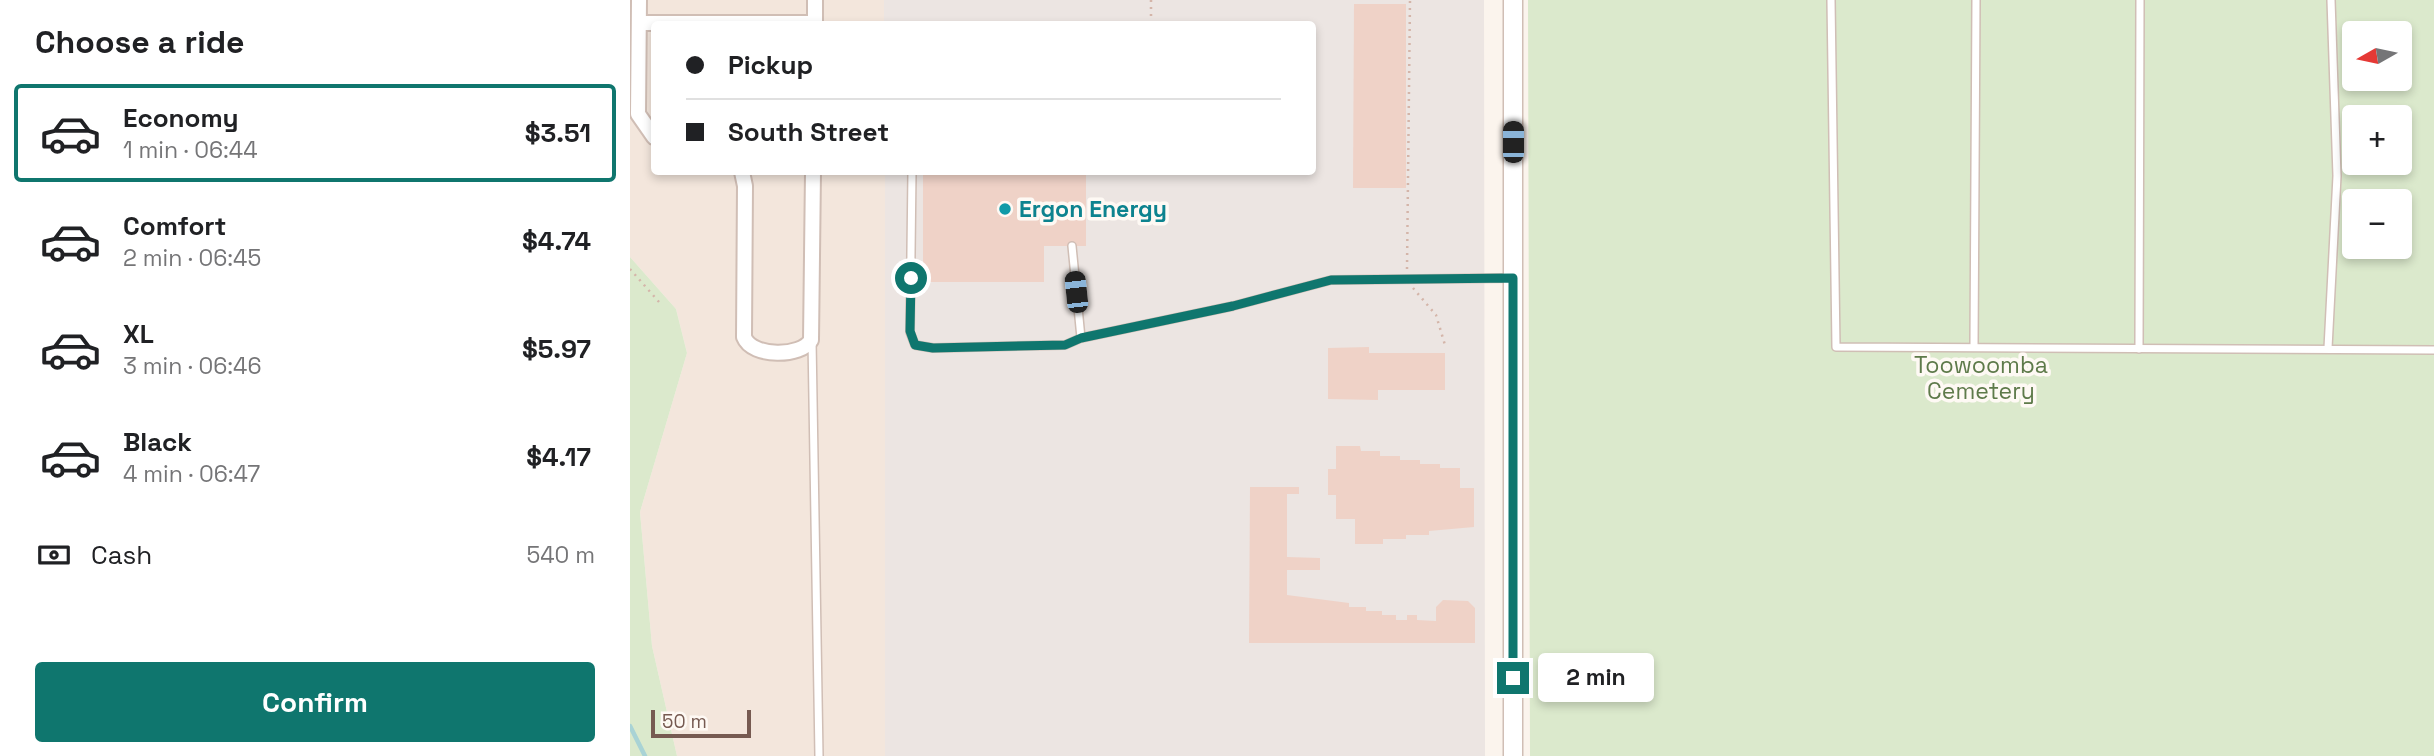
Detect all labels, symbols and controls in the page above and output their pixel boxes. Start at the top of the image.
north arrow [2342,21,2412,91]
map controls [2342,21,2412,259]
text: Choose a ride [35,22,245,62]
text: Pickup [728,48,813,82]
text: Economy [123,101,239,135]
icon: car [39,102,102,165]
button: + [2342,105,2412,175]
text: South Street [728,115,889,149]
text: $3.51 [525,116,591,150]
car [1503,121,1524,163]
text: 1 min · 06:44 [123,135,258,165]
button: − [2342,189,2412,259]
place label: Ergon Energy [1019,194,1167,224]
marker: Ergon Energy [997,201,1013,217]
text: Comfort [123,209,226,243]
icon: car [39,210,102,273]
text: $4.74 [522,224,591,258]
text: 2 min · 06:45 [123,243,261,273]
route start [895,262,927,294]
car [1064,270,1089,314]
text: XL [123,317,154,351]
icon: car [39,318,102,381]
text: $5.97 [522,332,591,366]
park label: Toowoomba Cemetery [1914,350,2048,406]
text: 3 min · 06:46 [123,351,262,381]
text: Black [123,425,192,459]
icon: car [39,426,102,489]
text: $4.17 [526,440,591,474]
text: 4 min · 06:47 [123,459,260,489]
icon: cash [35,536,73,574]
text: Cash [91,538,152,572]
text: 540 m [526,540,595,570]
callout: 2 min [1538,654,1653,702]
button: Confirm [35,662,595,742]
route end [1497,662,1529,694]
text: 2 min [1566,662,1626,692]
scale bar [651,707,751,739]
text: 50 m [662,709,707,734]

